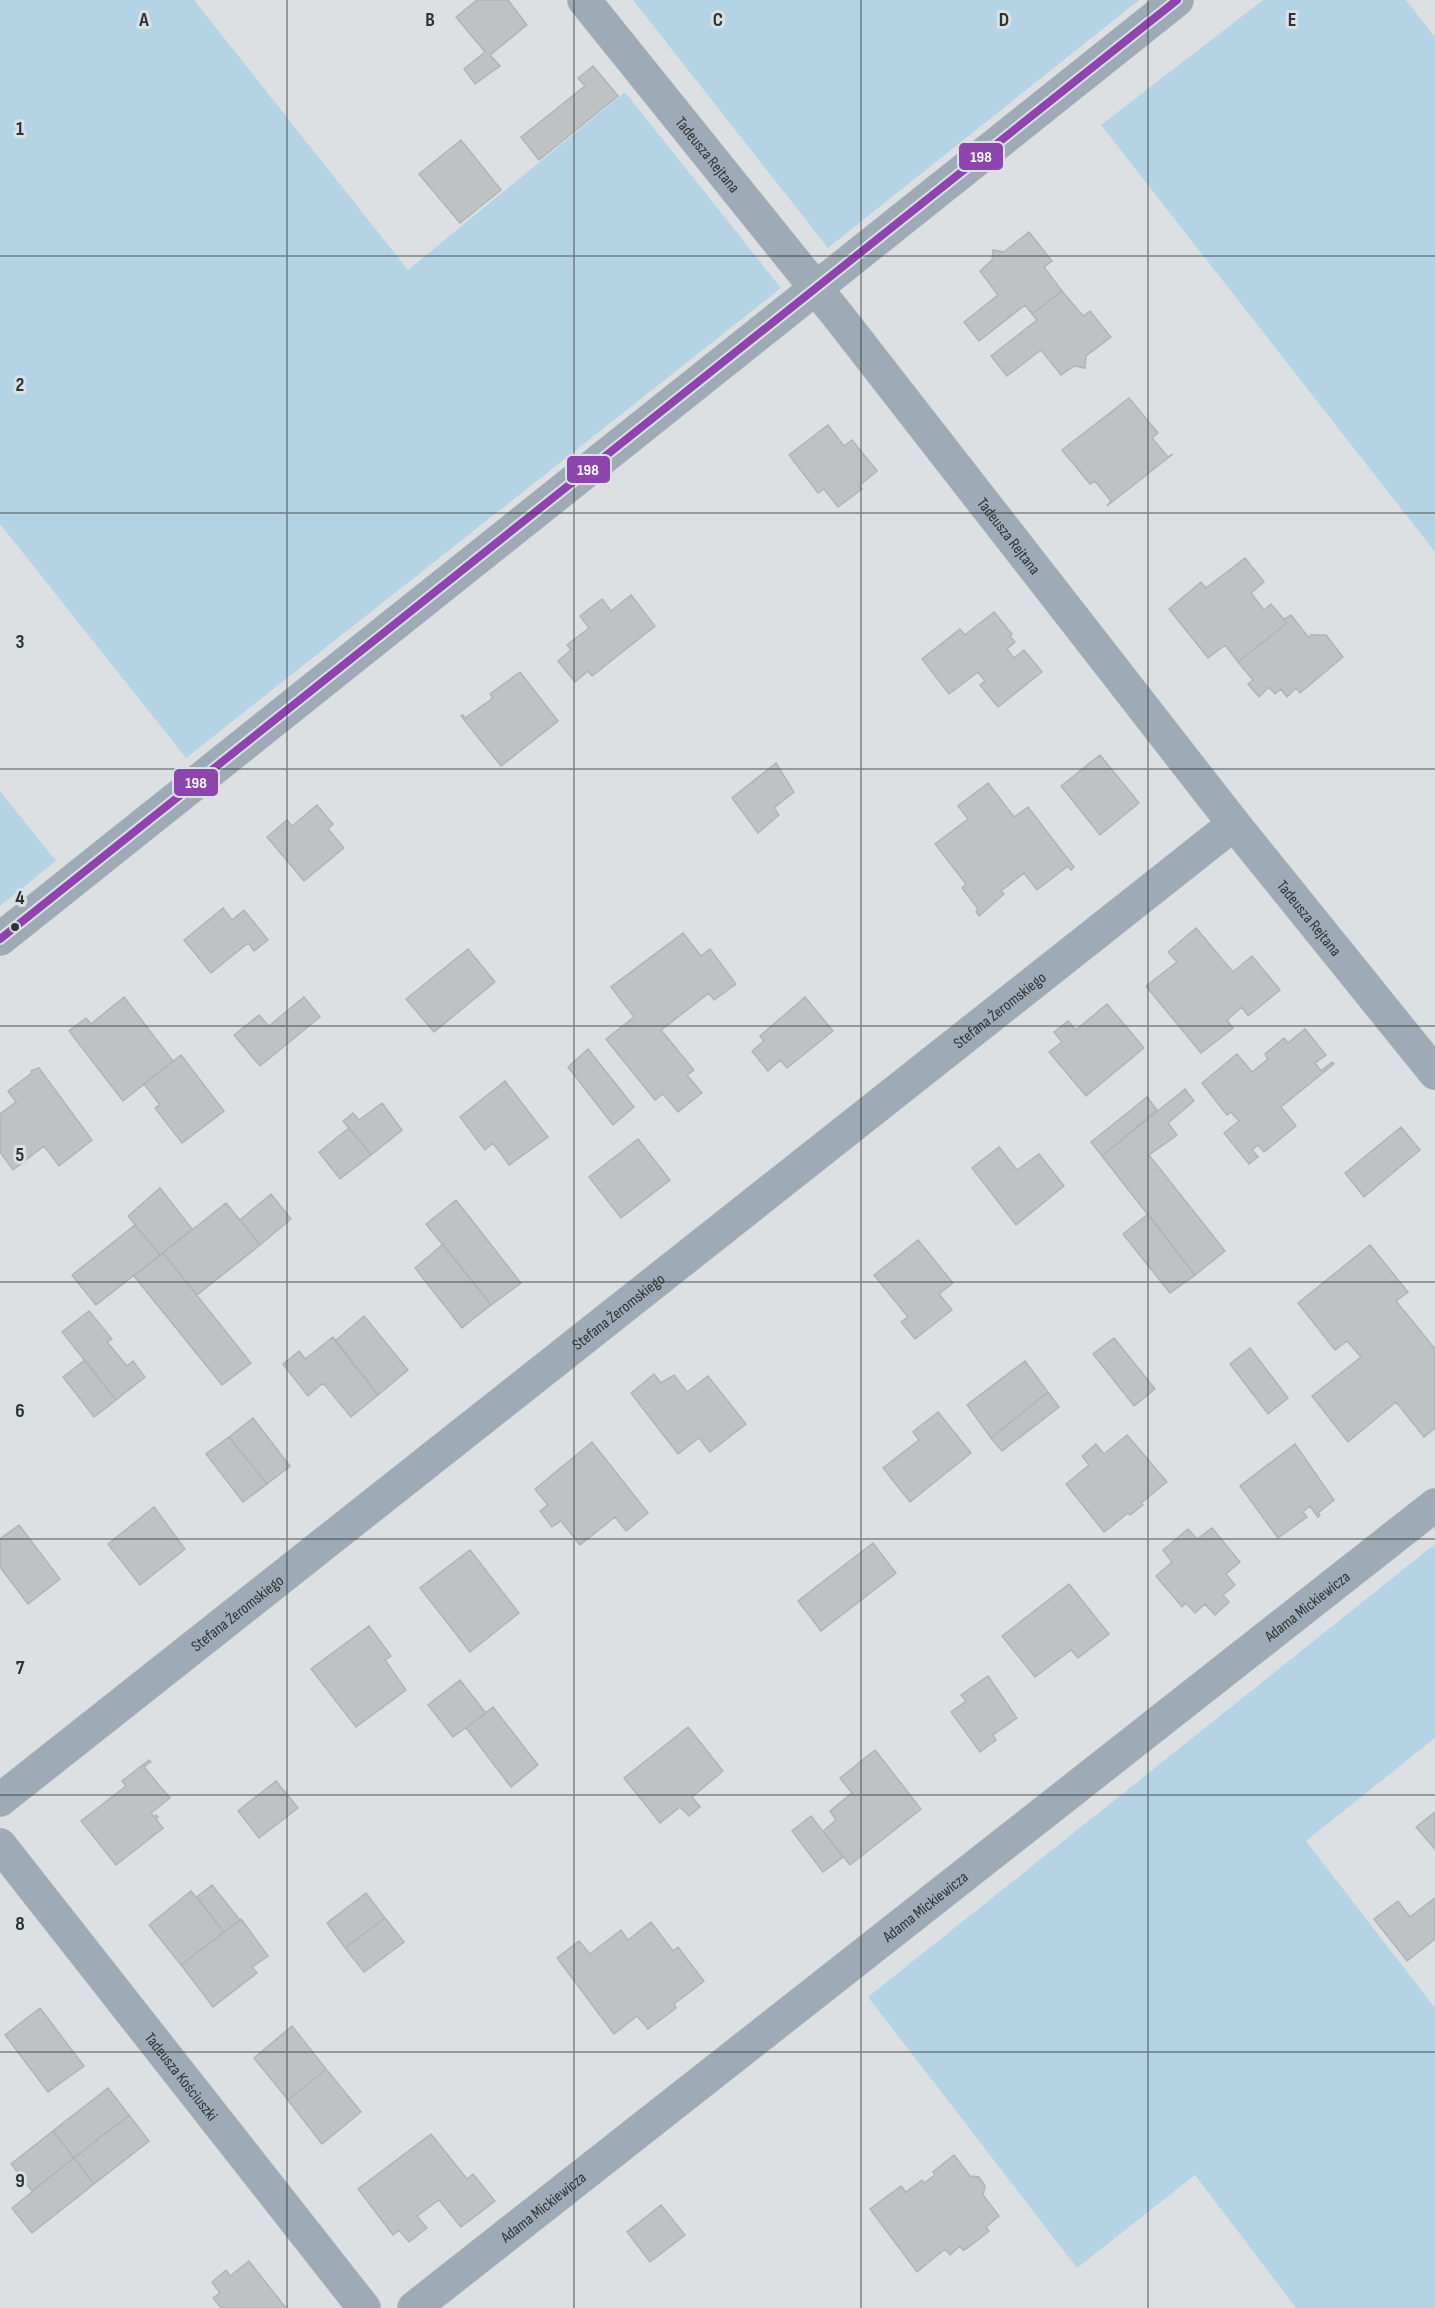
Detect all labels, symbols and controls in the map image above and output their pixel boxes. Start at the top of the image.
text: A [138,8,149,32]
text: B [425,8,435,32]
text: C [713,8,723,32]
text: D [999,8,1009,32]
text: E [1288,8,1296,32]
street label: Tadeusza Rejtana [671,113,743,197]
text: 1 [16,117,24,141]
line badge: 198 [958,142,1004,171]
text: 198 [970,148,992,167]
text: 2 [16,373,24,397]
line badge: 198 [566,455,611,484]
text: 198 [577,461,599,480]
street label: Tadeusza Rejtana [972,494,1044,579]
text: 3 [16,630,25,654]
line badge: 198 [173,768,219,797]
text: 198 [185,774,207,793]
street label: Tadeusza Rejtana [1272,877,1345,960]
text: 4 [15,886,25,910]
unlabelled marker [9,921,21,933]
street label: Stefana Żeromskiego [950,968,1050,1053]
text: 5 [16,1143,25,1167]
street label: Stefana Żeromskiego [569,1270,669,1355]
text: 6 [15,1399,25,1423]
street label: Adama Mickiewicza [1261,1568,1354,1647]
street label: Stefana Żeromskiego [188,1571,288,1656]
text: 7 [16,1656,25,1680]
street label: Adama Mickiewicza [879,1868,972,1947]
text: 8 [15,1912,25,1936]
street label: Tadeusza Kościuszki [140,2029,221,2125]
street label: Adama Mickiewicza [497,2168,590,2248]
text: 9 [15,2169,25,2193]

